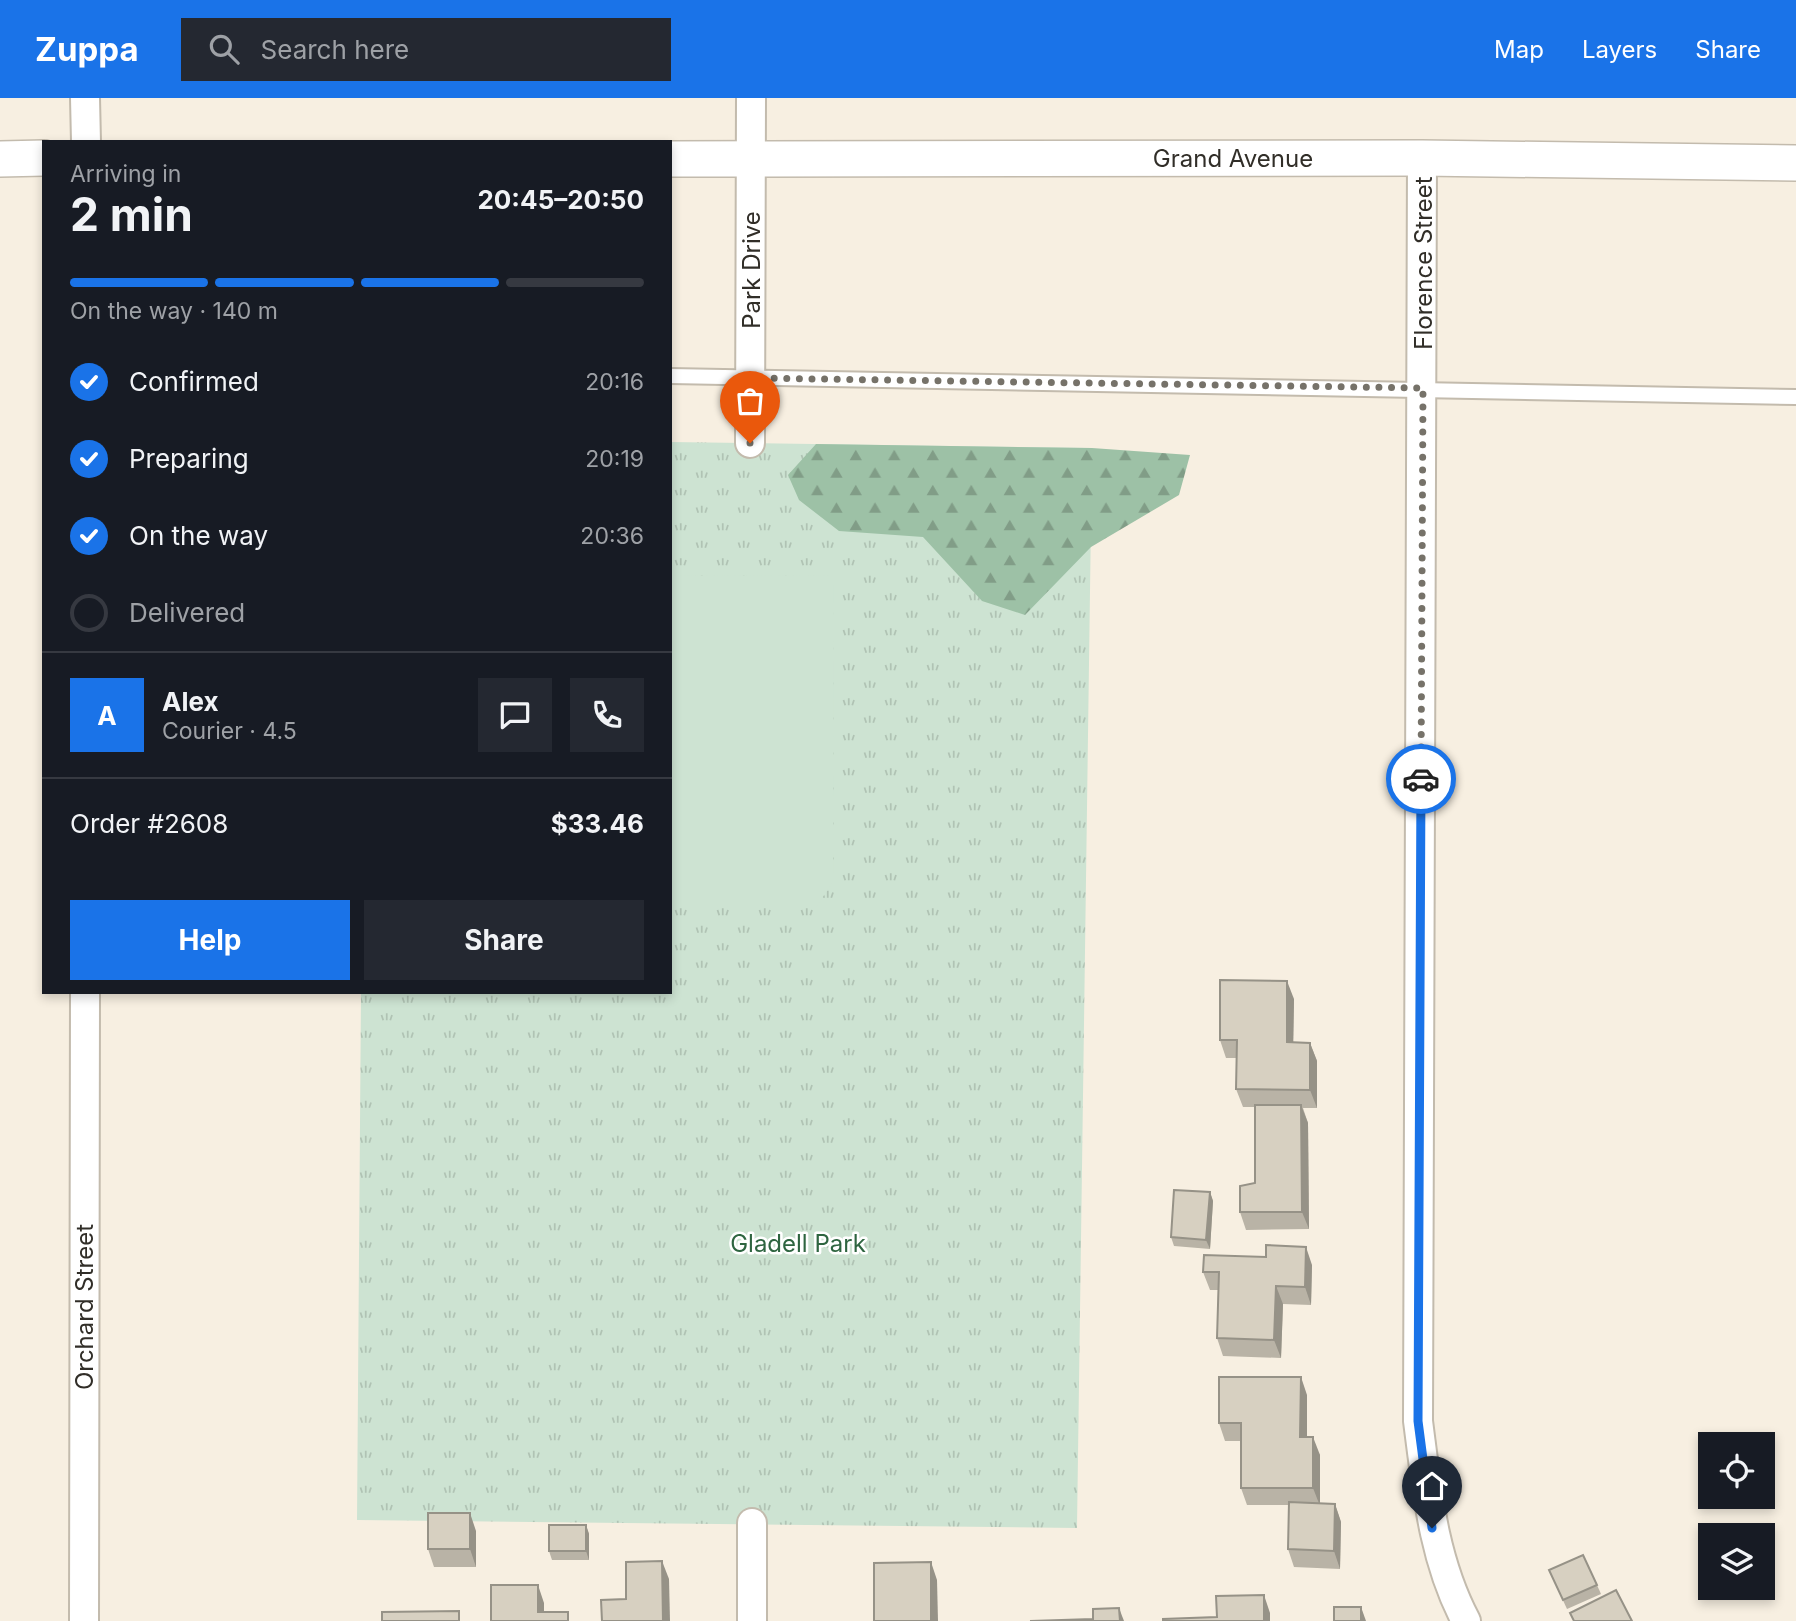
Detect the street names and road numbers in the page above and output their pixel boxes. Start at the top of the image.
street label: Grand Avenue [1153,144,1313,173]
street label: Florence Street [1409,176,1438,350]
street label: Park Drive [737,211,766,329]
street label: Orchard Street [70,1224,99,1390]

